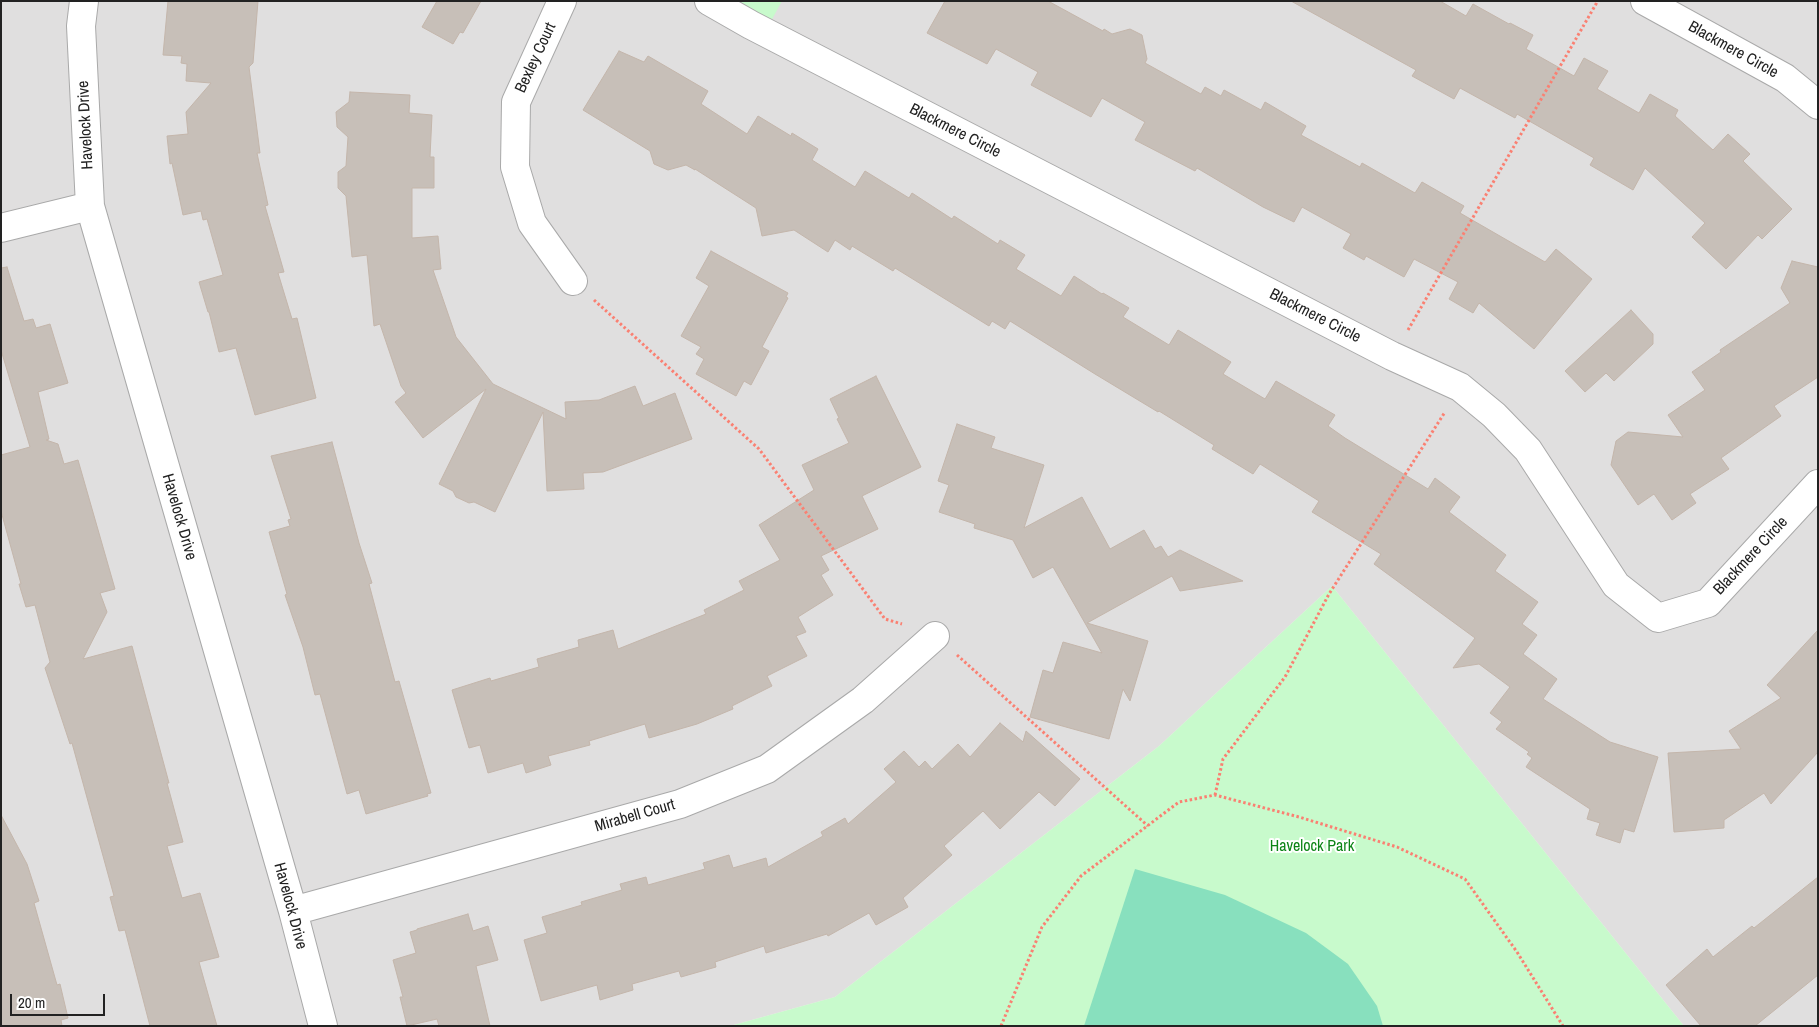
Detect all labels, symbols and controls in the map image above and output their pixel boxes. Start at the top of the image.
street label: Blackmere Circle [1685,17,1781,83]
street label: Bexley Court [511,20,561,96]
street label: Havelock Drive [74,80,98,170]
street label: Blackmere Circle [906,100,1004,162]
street label: Blackmere Circle [1266,285,1364,347]
street label: Havelock Drive [158,472,200,562]
street label: Blackmere Circle [1710,513,1792,599]
street label: Mirabell Court [593,795,677,837]
park label: Havelock Park [1270,837,1354,857]
street label: Havelock Drive [269,861,311,951]
scale bar [12,984,108,1016]
text: 20 m [18,992,45,1013]

